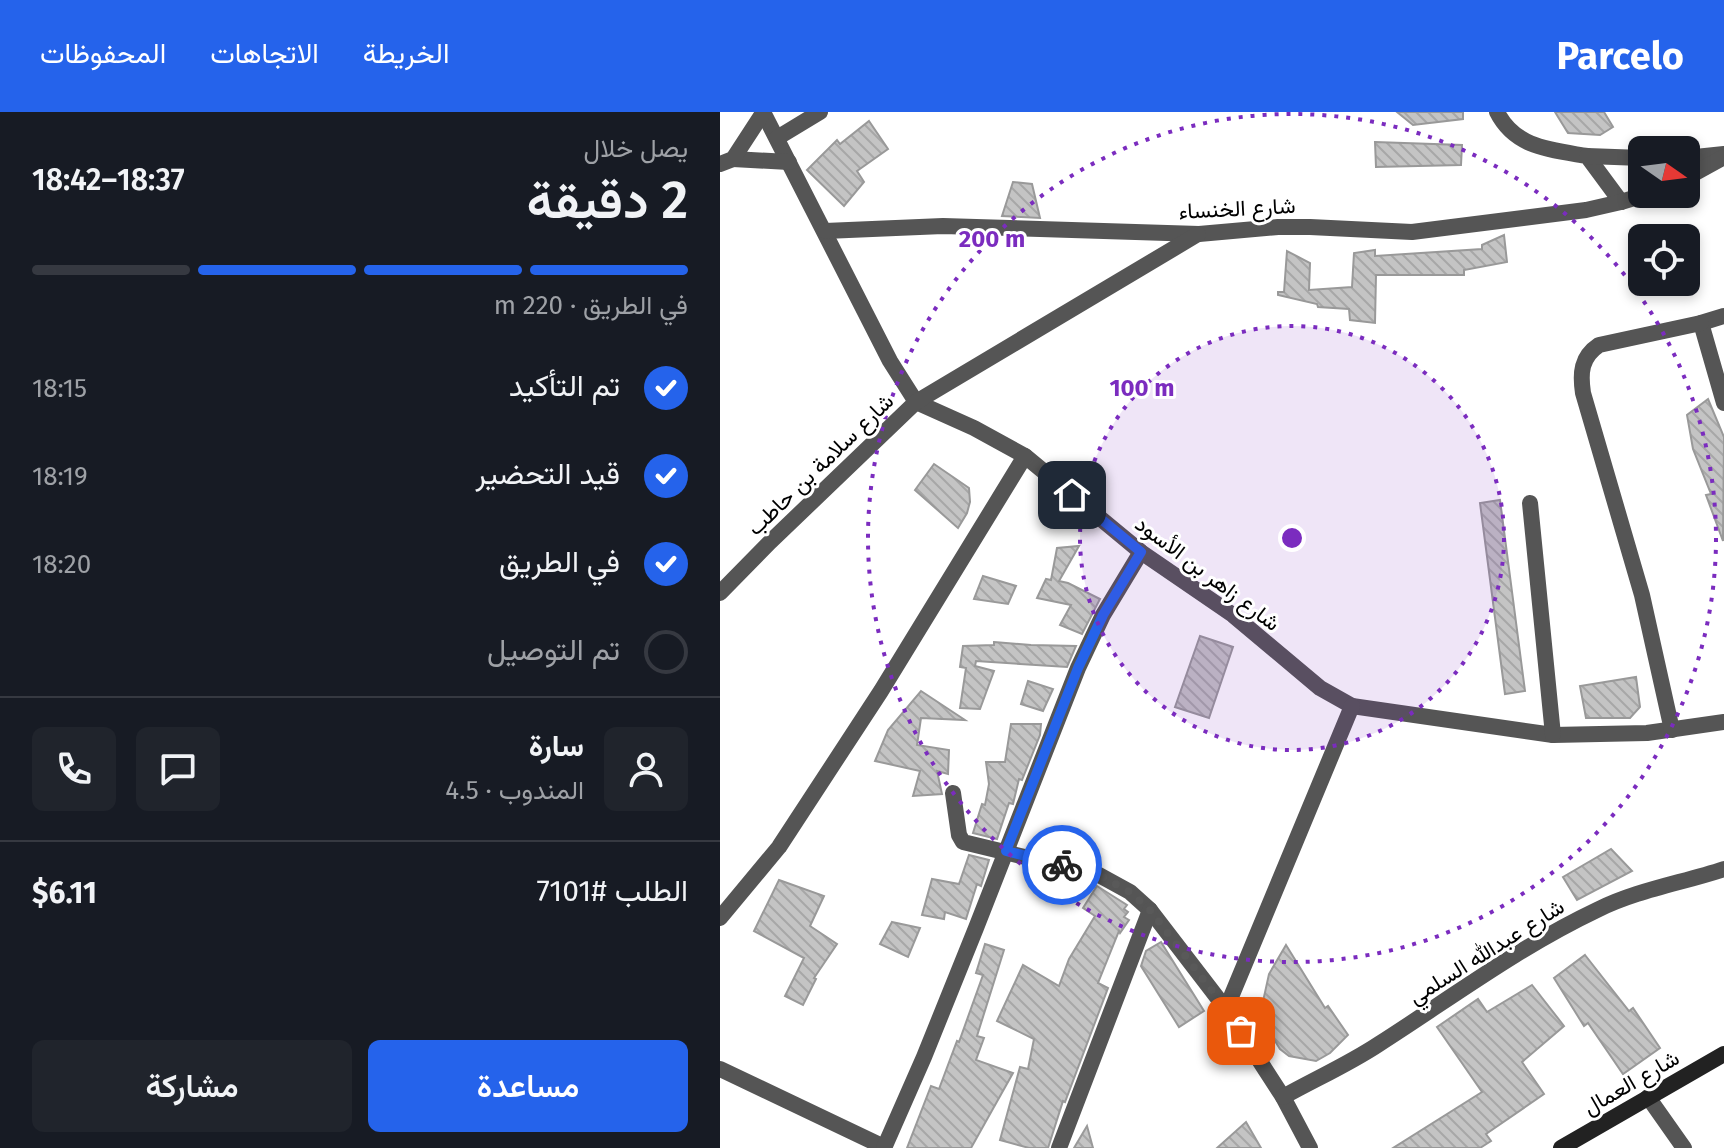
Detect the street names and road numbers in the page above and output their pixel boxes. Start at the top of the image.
street label: شارع الخنساء [1178,192,1296,226]
street label: شارع سلامة بن حاطب [742,388,900,542]
street label: شارع زاهر بن الأسود [1129,510,1285,637]
street label: شارع عبدالله السلمي [1403,893,1572,1014]
street label: شارع العمال [1578,1044,1685,1122]

